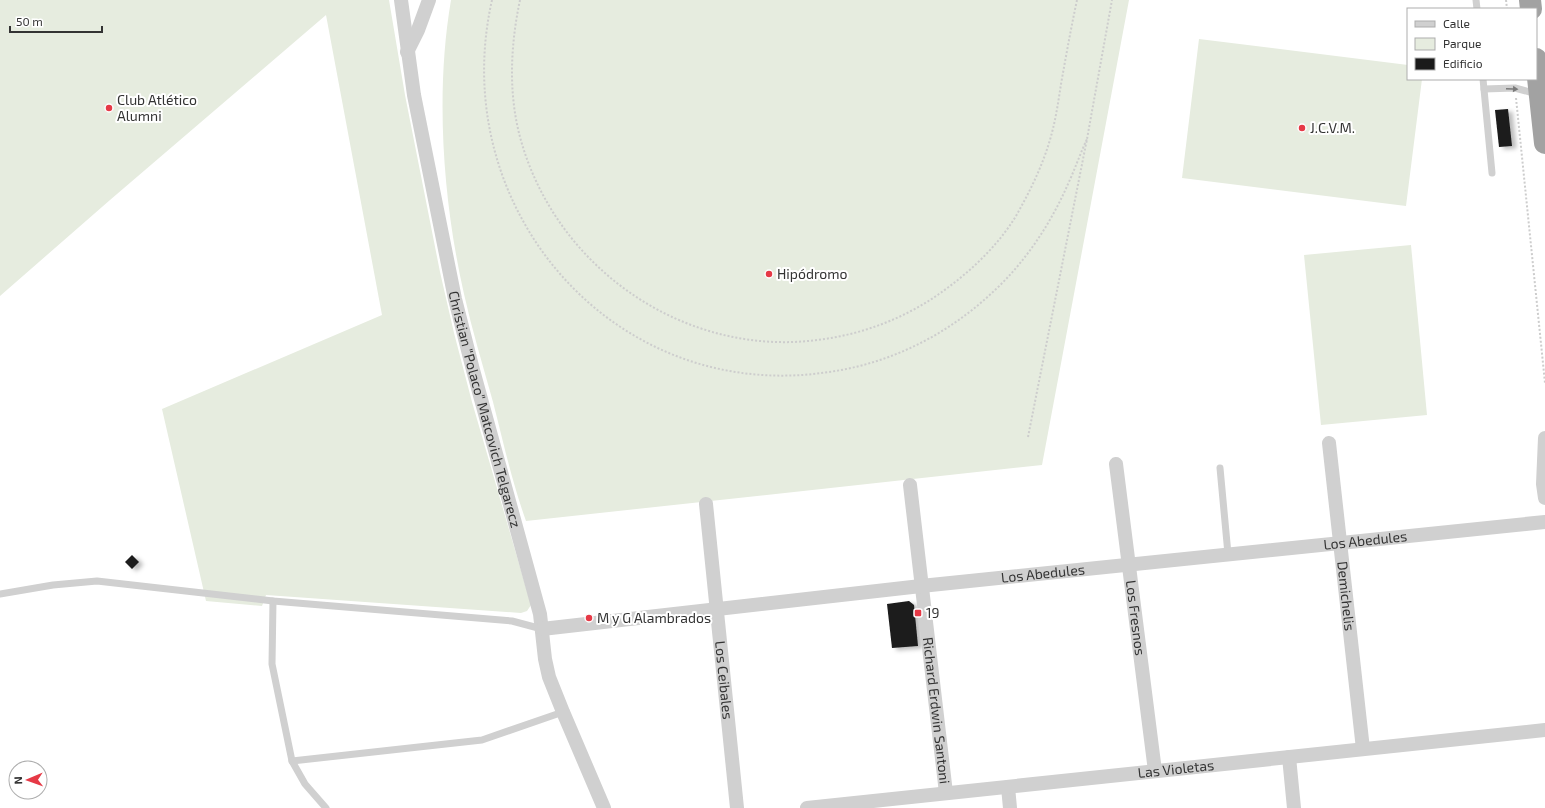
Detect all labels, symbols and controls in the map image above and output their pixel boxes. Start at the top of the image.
scale bar [10,8,102,34]
legend [1407,8,1537,80]
text: 50 m [16,14,43,28]
text: Calle [1443,16,1470,30]
text: Parque [1443,36,1481,50]
text: Edificio [1443,56,1483,70]
one-way arrow [1506,85,1518,92]
place label: Club Atlético Alumni [117,91,197,124]
marker: Club Atlético Alumni [104,103,114,113]
place label: J.C.V.M. [1310,119,1355,136]
marker: J.C.V.M. [1297,123,1307,133]
place label: Hipódromo [777,265,848,282]
marker: Hipódromo [764,269,774,279]
street label: Christian "Polaco" Matcovich Telgarecz [446,289,525,529]
street label: Los Abedules [1322,527,1408,553]
street label: Los Abedules [1000,560,1086,586]
street label: Demichelis [1334,560,1359,632]
street label: Los Fresnos [1123,579,1149,656]
place label: 19 [926,604,940,621]
marker: 19 [913,608,923,618]
place label: M y G Alambrados [597,609,711,626]
marker: M y G Alambrados [584,613,594,623]
street label: Richard Erdwin Santoni [920,636,954,785]
street label: Los Ceibales [712,640,737,720]
street label: Las Violetas [1137,756,1215,781]
north arrow [8,760,48,800]
text: N [11,776,24,785]

